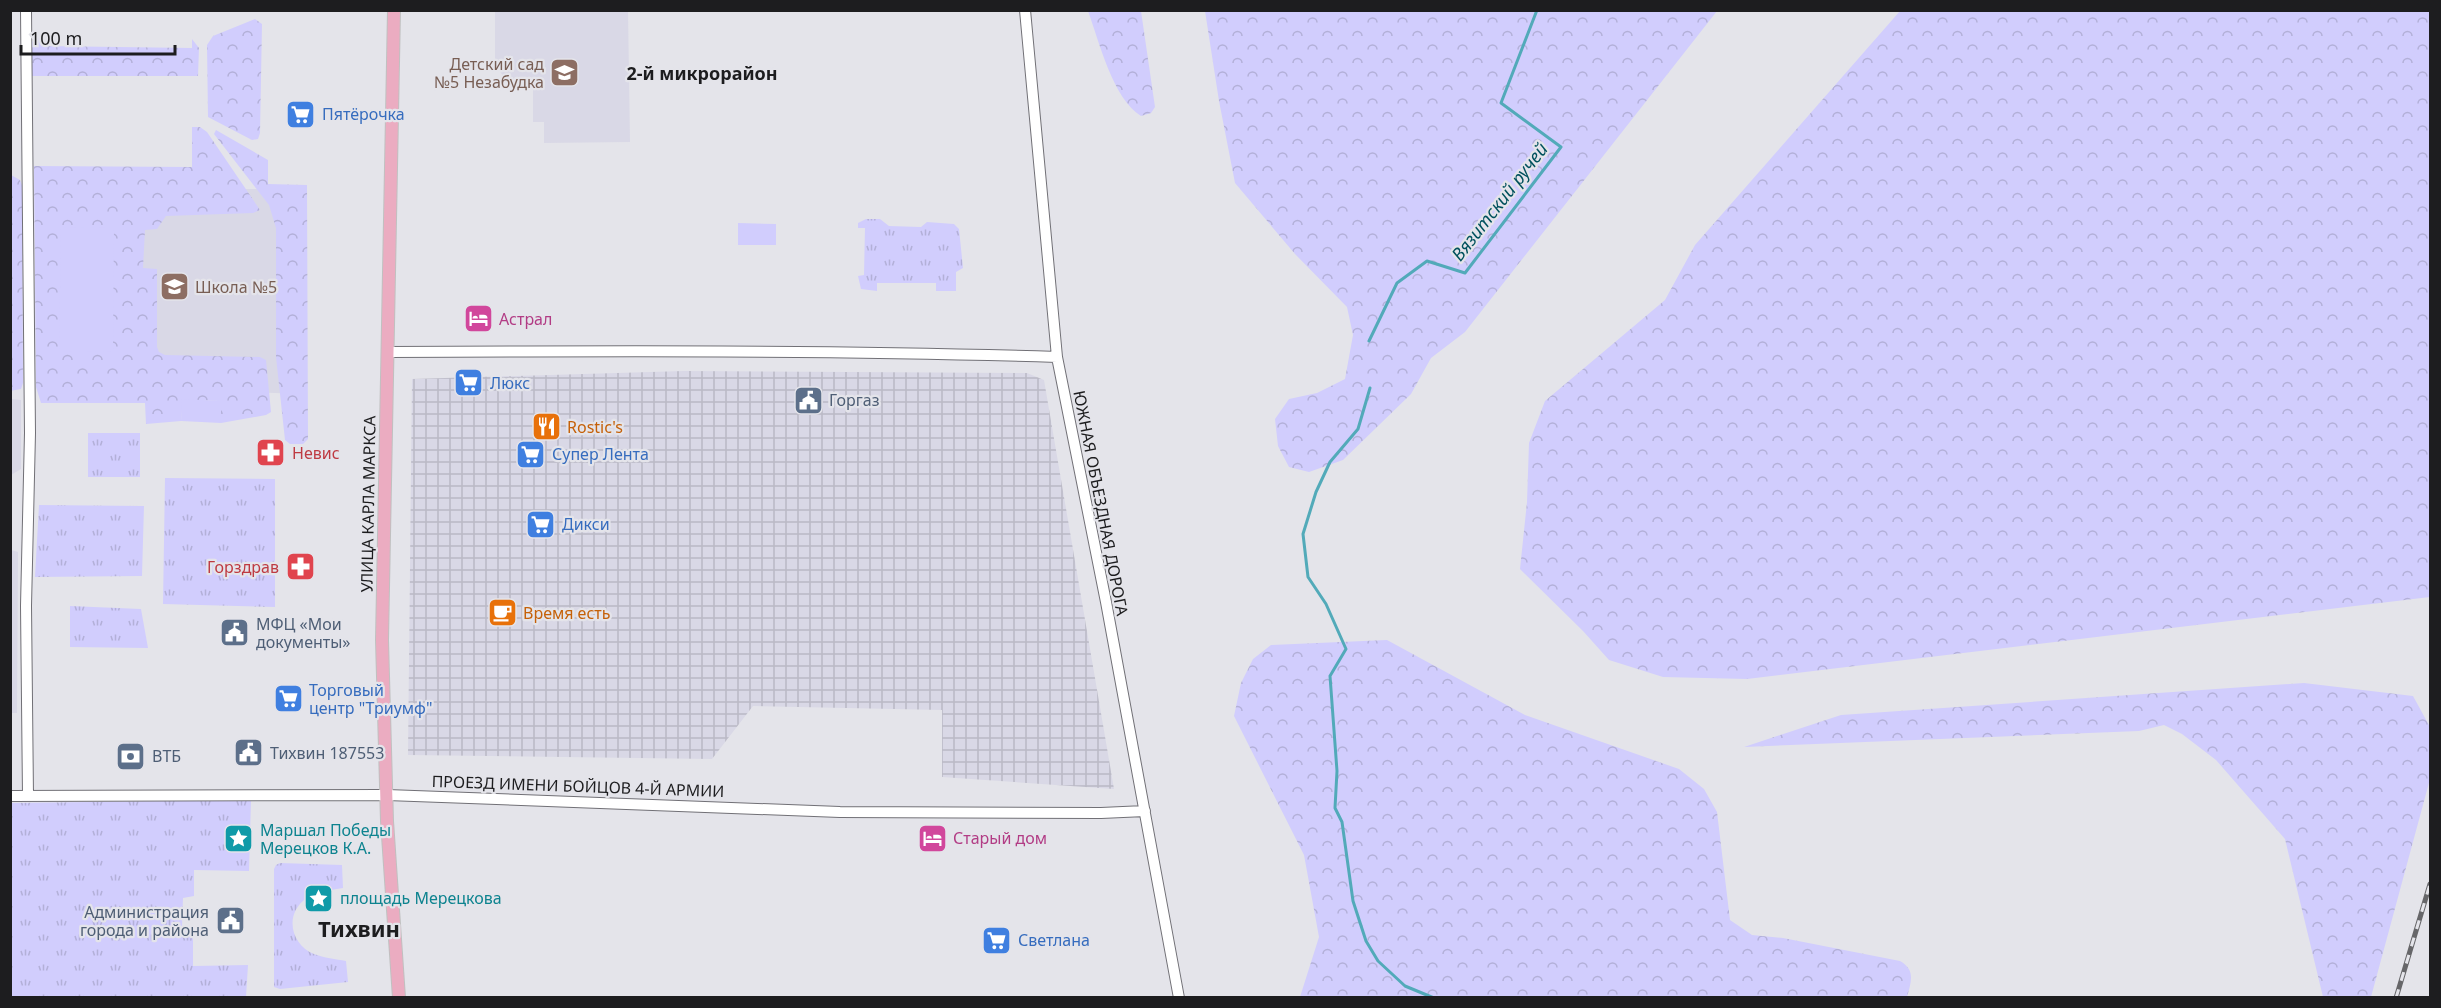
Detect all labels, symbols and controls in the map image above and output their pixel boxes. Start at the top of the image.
scale bar [21,18,176,56]
text: 100 m [30,26,82,50]
place label: Детский сад №5 Незабудка [434,53,544,93]
school or university icon: Детский сад №5 Незабудка [549,57,581,89]
district label: 2-й микрорайон [626,61,778,85]
supermarket icon: Пятёрочка [285,98,317,130]
place label: Пятёрочка [322,103,405,125]
water label: Вязитский ручей [1446,138,1553,265]
school or university icon: Школа №5 [158,271,190,303]
place label: Школа №5 [195,276,277,298]
hotel icon: Астрал [462,303,494,335]
place label: Астрал [499,308,552,330]
supermarket icon: Люкс [453,367,485,399]
place label: Люкс [490,372,530,394]
public building icon: Горгаз [792,384,824,416]
place label: Горгаз [829,389,880,411]
street label: ЮЖНАЯ ОБЪЕЗДНАЯ ДОРОГА [1068,389,1134,618]
restaurant icon: Rostic's [530,411,562,443]
street label: УЛИЦА КАРЛА МАРКСА [355,415,381,593]
place label: Rostic's [567,416,623,438]
pharmacy icon: Невис [255,437,287,469]
supermarket icon: Супер Лента [515,438,547,470]
place label: Невис [292,442,340,464]
place label: Супер Лента [552,443,649,465]
supermarket icon: Дикси [525,508,557,540]
place label: Дикси [562,513,610,535]
pharmacy icon: Горздрав [284,551,316,583]
place label: Горздрав [207,556,279,578]
cafe icon: Время есть [486,597,518,629]
place label: Время есть [523,602,611,624]
place label: МФЦ «Мои документы» [256,613,351,653]
public building icon: МФЦ «Мои документы» [219,617,251,649]
place label: Торговый центр "Триумф" [309,679,432,719]
supermarket icon: Торговый центр "Триумф" [272,683,304,715]
public building icon: Тихвин 187553 [233,737,265,769]
bank icon: ВТБ [115,740,147,772]
place label: Тихвин 187553 [270,742,384,764]
place label: ВТБ [152,745,181,767]
street label: ПРОЕЗД ИМЕНИ БОЙЦОВ 4-Й АРМИИ [431,770,725,802]
place label: Маршал Победы Мерецков К.А. [260,819,391,859]
hotel icon: Старый дом [916,822,948,854]
place icon: Маршал Победы Мерецков К.А. [223,823,255,855]
place label: Старый дом [953,827,1047,849]
place icon: площадь Мерецкова [303,882,335,914]
place label: площадь Мерецкова [340,887,502,909]
place label: Администрация города и района [80,901,209,941]
public building icon: Администрация города и района [214,905,246,937]
district label: Тихвин [318,913,400,943]
supermarket icon: Светлана [981,924,1013,956]
place label: Светлана [1018,929,1090,951]

